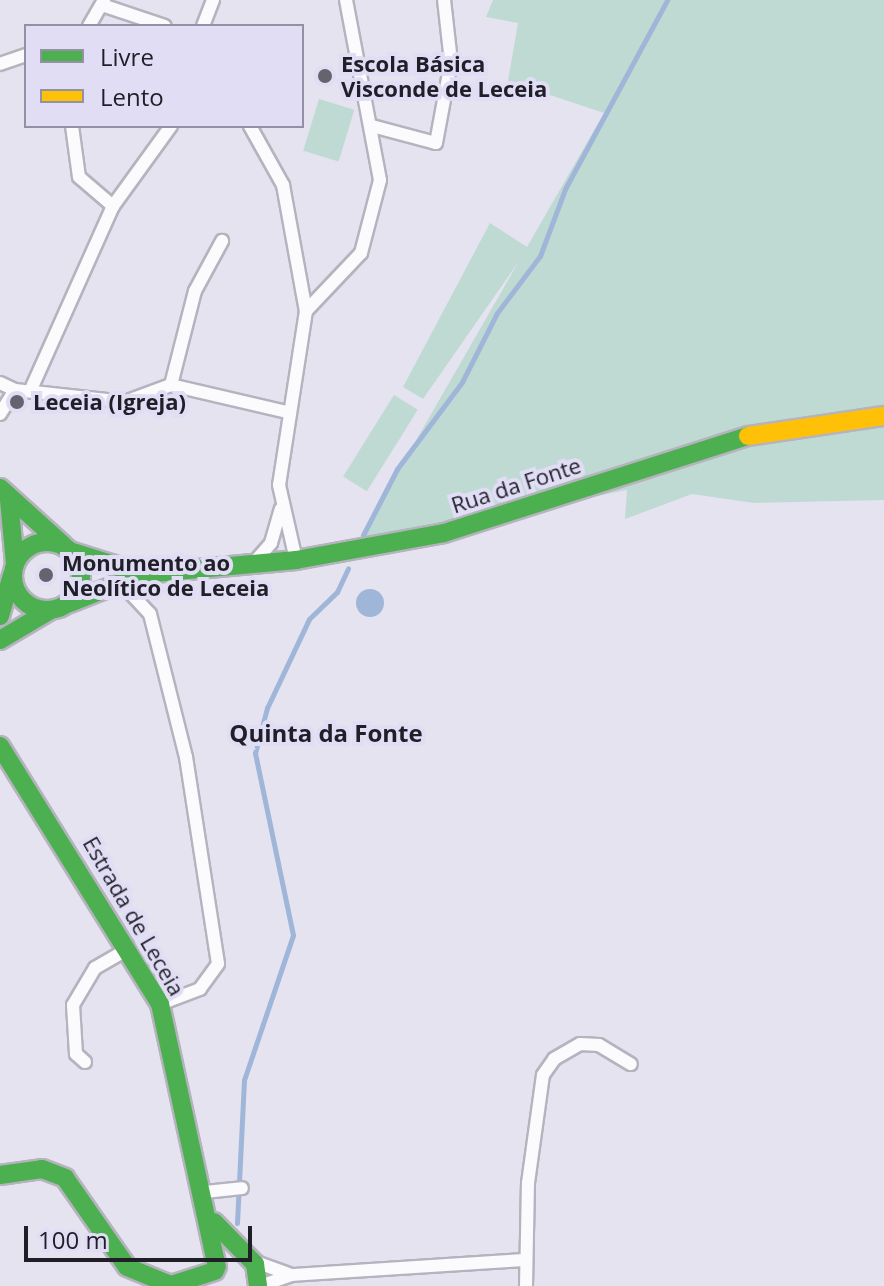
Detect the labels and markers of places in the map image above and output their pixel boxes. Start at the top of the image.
place label: Escola Básica Visconde de Leceia [341,50,547,102]
marker: Escola Básica Visconde de Leceia [316,67,334,85]
place label: Leceia (Igreja) [33,389,186,415]
marker: Leceia (Igreja) [8,393,26,411]
place label: Monumento ao Neolítico de Leceia [62,549,269,600]
marker: Monumento ao Neolítico de Leceia [37,566,55,584]

